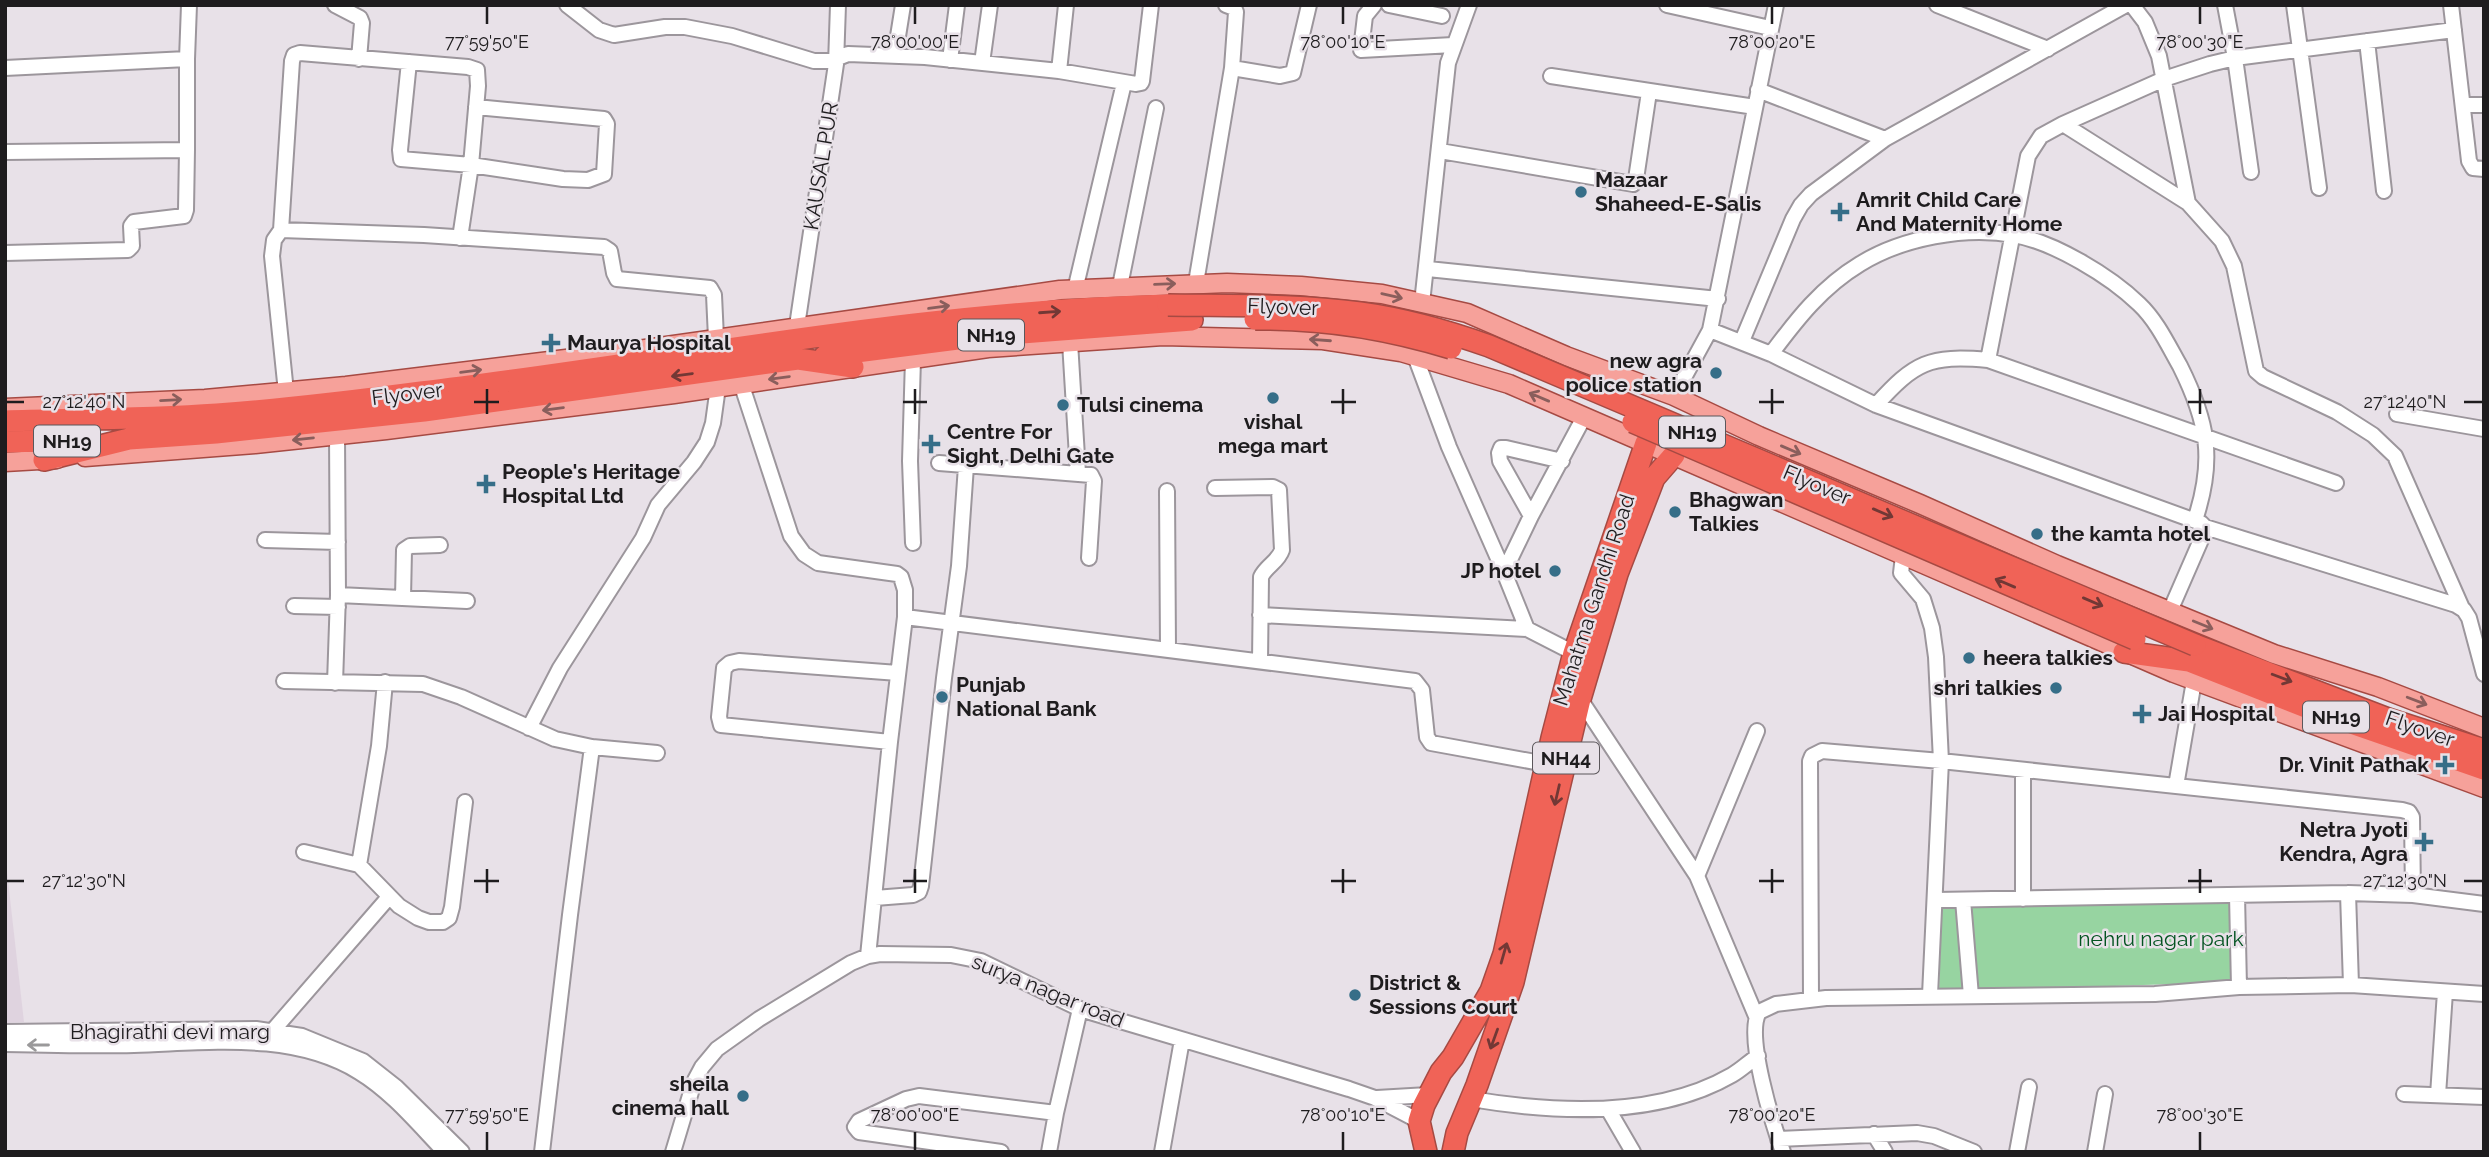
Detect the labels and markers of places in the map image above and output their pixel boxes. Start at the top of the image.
place label: Mazaar Shaheed-E-Salis [1595,167,1761,216]
marker: Mazaar Shaheed-E-Salis [1573,184,1589,200]
place label: Amrit Child Care And Maternity Home [1856,187,2063,236]
marker: Amrit Child Care And Maternity Home [1830,202,1850,222]
place label: Maurya Hospital [567,330,731,355]
marker: Maurya Hospital [541,333,561,353]
place label: new agra police station [1565,348,1702,397]
marker: new agra police station [1708,365,1724,381]
marker: vishal mega mart [1265,390,1281,406]
place label: Tulsi cinema [1077,392,1203,417]
marker: Tulsi cinema [1055,397,1071,413]
place label: vishal mega mart [1218,409,1328,458]
place label: Centre For Sight, Delhi Gate [947,419,1115,468]
marker: Centre For Sight, Delhi Gate [921,434,941,454]
place label: People's Heritage Hospital Ltd [502,459,680,508]
marker: People's Heritage Hospital Ltd [476,474,496,494]
place label: Bhagwan Talkies [1689,487,1783,536]
marker: Bhagwan Talkies [1667,504,1683,520]
place label: the kamta hotel [2051,521,2210,546]
marker: the kamta hotel [2029,526,2045,542]
place label: JP hotel [1461,558,1541,583]
marker: JP hotel [1547,563,1563,579]
place label: heera talkies [1983,645,2113,670]
marker: heera talkies [1961,650,1977,666]
place label: Punjab National Bank [956,672,1097,721]
place label: shri talkies [1934,675,2042,700]
marker: shri talkies [2048,680,2064,696]
marker: Punjab National Bank [934,689,950,705]
place label: Jai Hospital [2158,701,2275,726]
marker: Jai Hospital [2132,704,2152,724]
place label: Dr. Vinit Pathak [2279,752,2429,777]
marker: Dr. Vinit Pathak [2435,755,2455,775]
place label: Netra Jyoti Kendra, Agra [2279,817,2408,866]
marker: Netra Jyoti Kendra, Agra [2414,832,2434,852]
place label: District & Sessions Court [1369,970,1518,1019]
marker: District & Sessions Court [1347,987,1363,1003]
place label: sheila cinema hall [612,1071,729,1120]
marker: sheila cinema hall [735,1088,751,1104]

